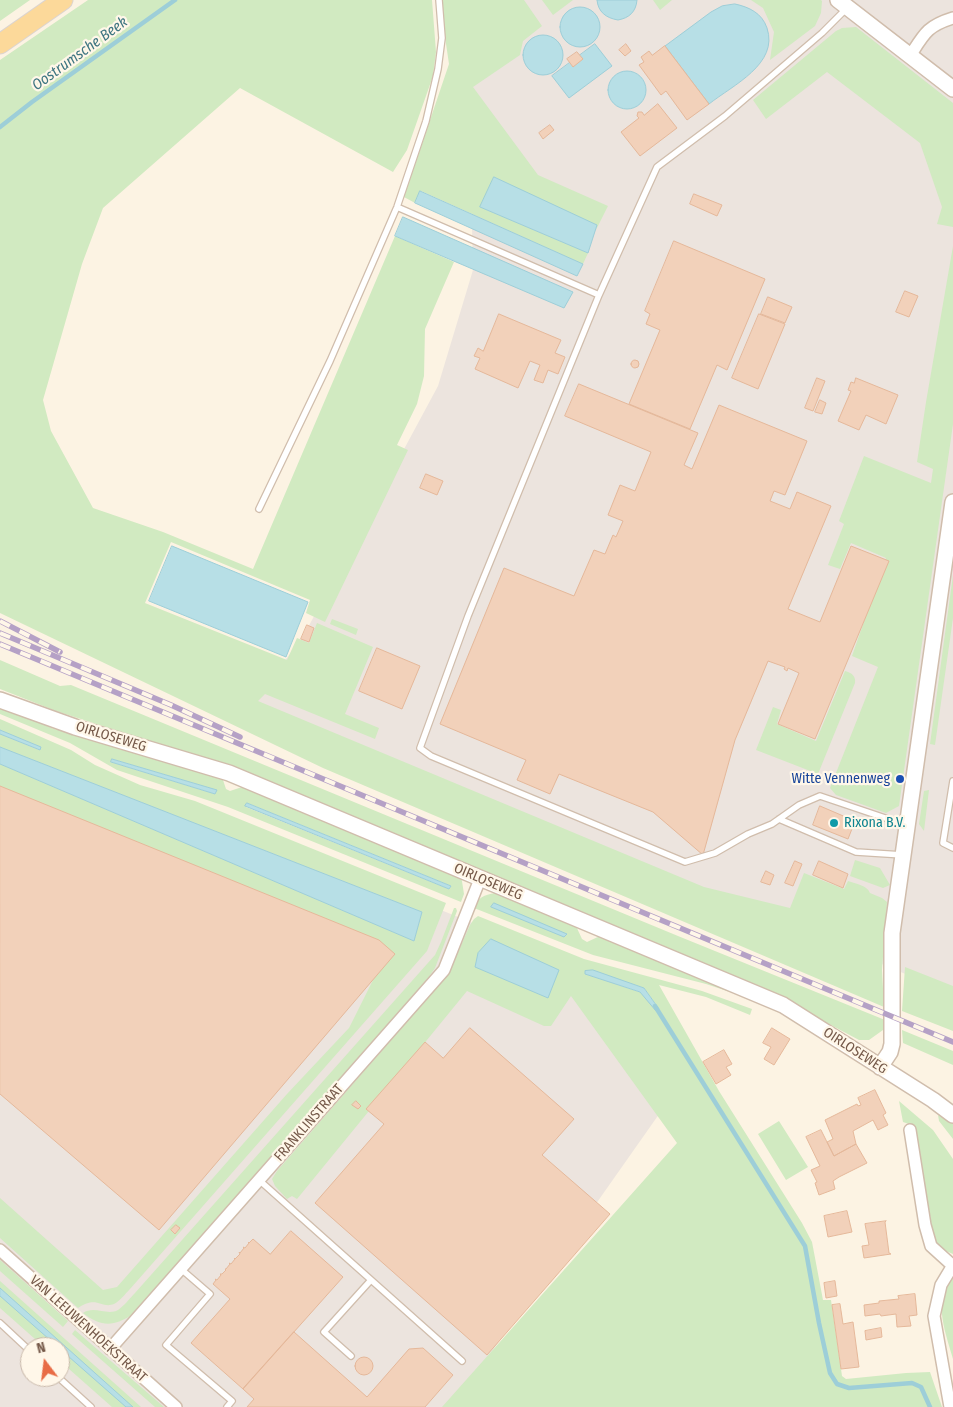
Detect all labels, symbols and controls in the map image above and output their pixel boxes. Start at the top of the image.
water label: Oostrumsche Beek [29,13,131,95]
street label: OIRLOSEWEG [74,718,148,756]
place label: Witte Vennenweg [791,771,890,787]
marker: Witte Vennenweg [894,773,906,785]
place label: Rixona B.V. [844,815,905,831]
marker: Rixona B.V. [828,817,840,829]
street label: OIRLOSEWEG [451,860,525,904]
street label: OIRLOSEWEG [820,1024,890,1078]
street label: FRANKLINSTRAAT [271,1081,347,1165]
street label: VAN LEEUWENHOEKSTRAAT [26,1272,150,1386]
north arrow [20,1337,70,1387]

